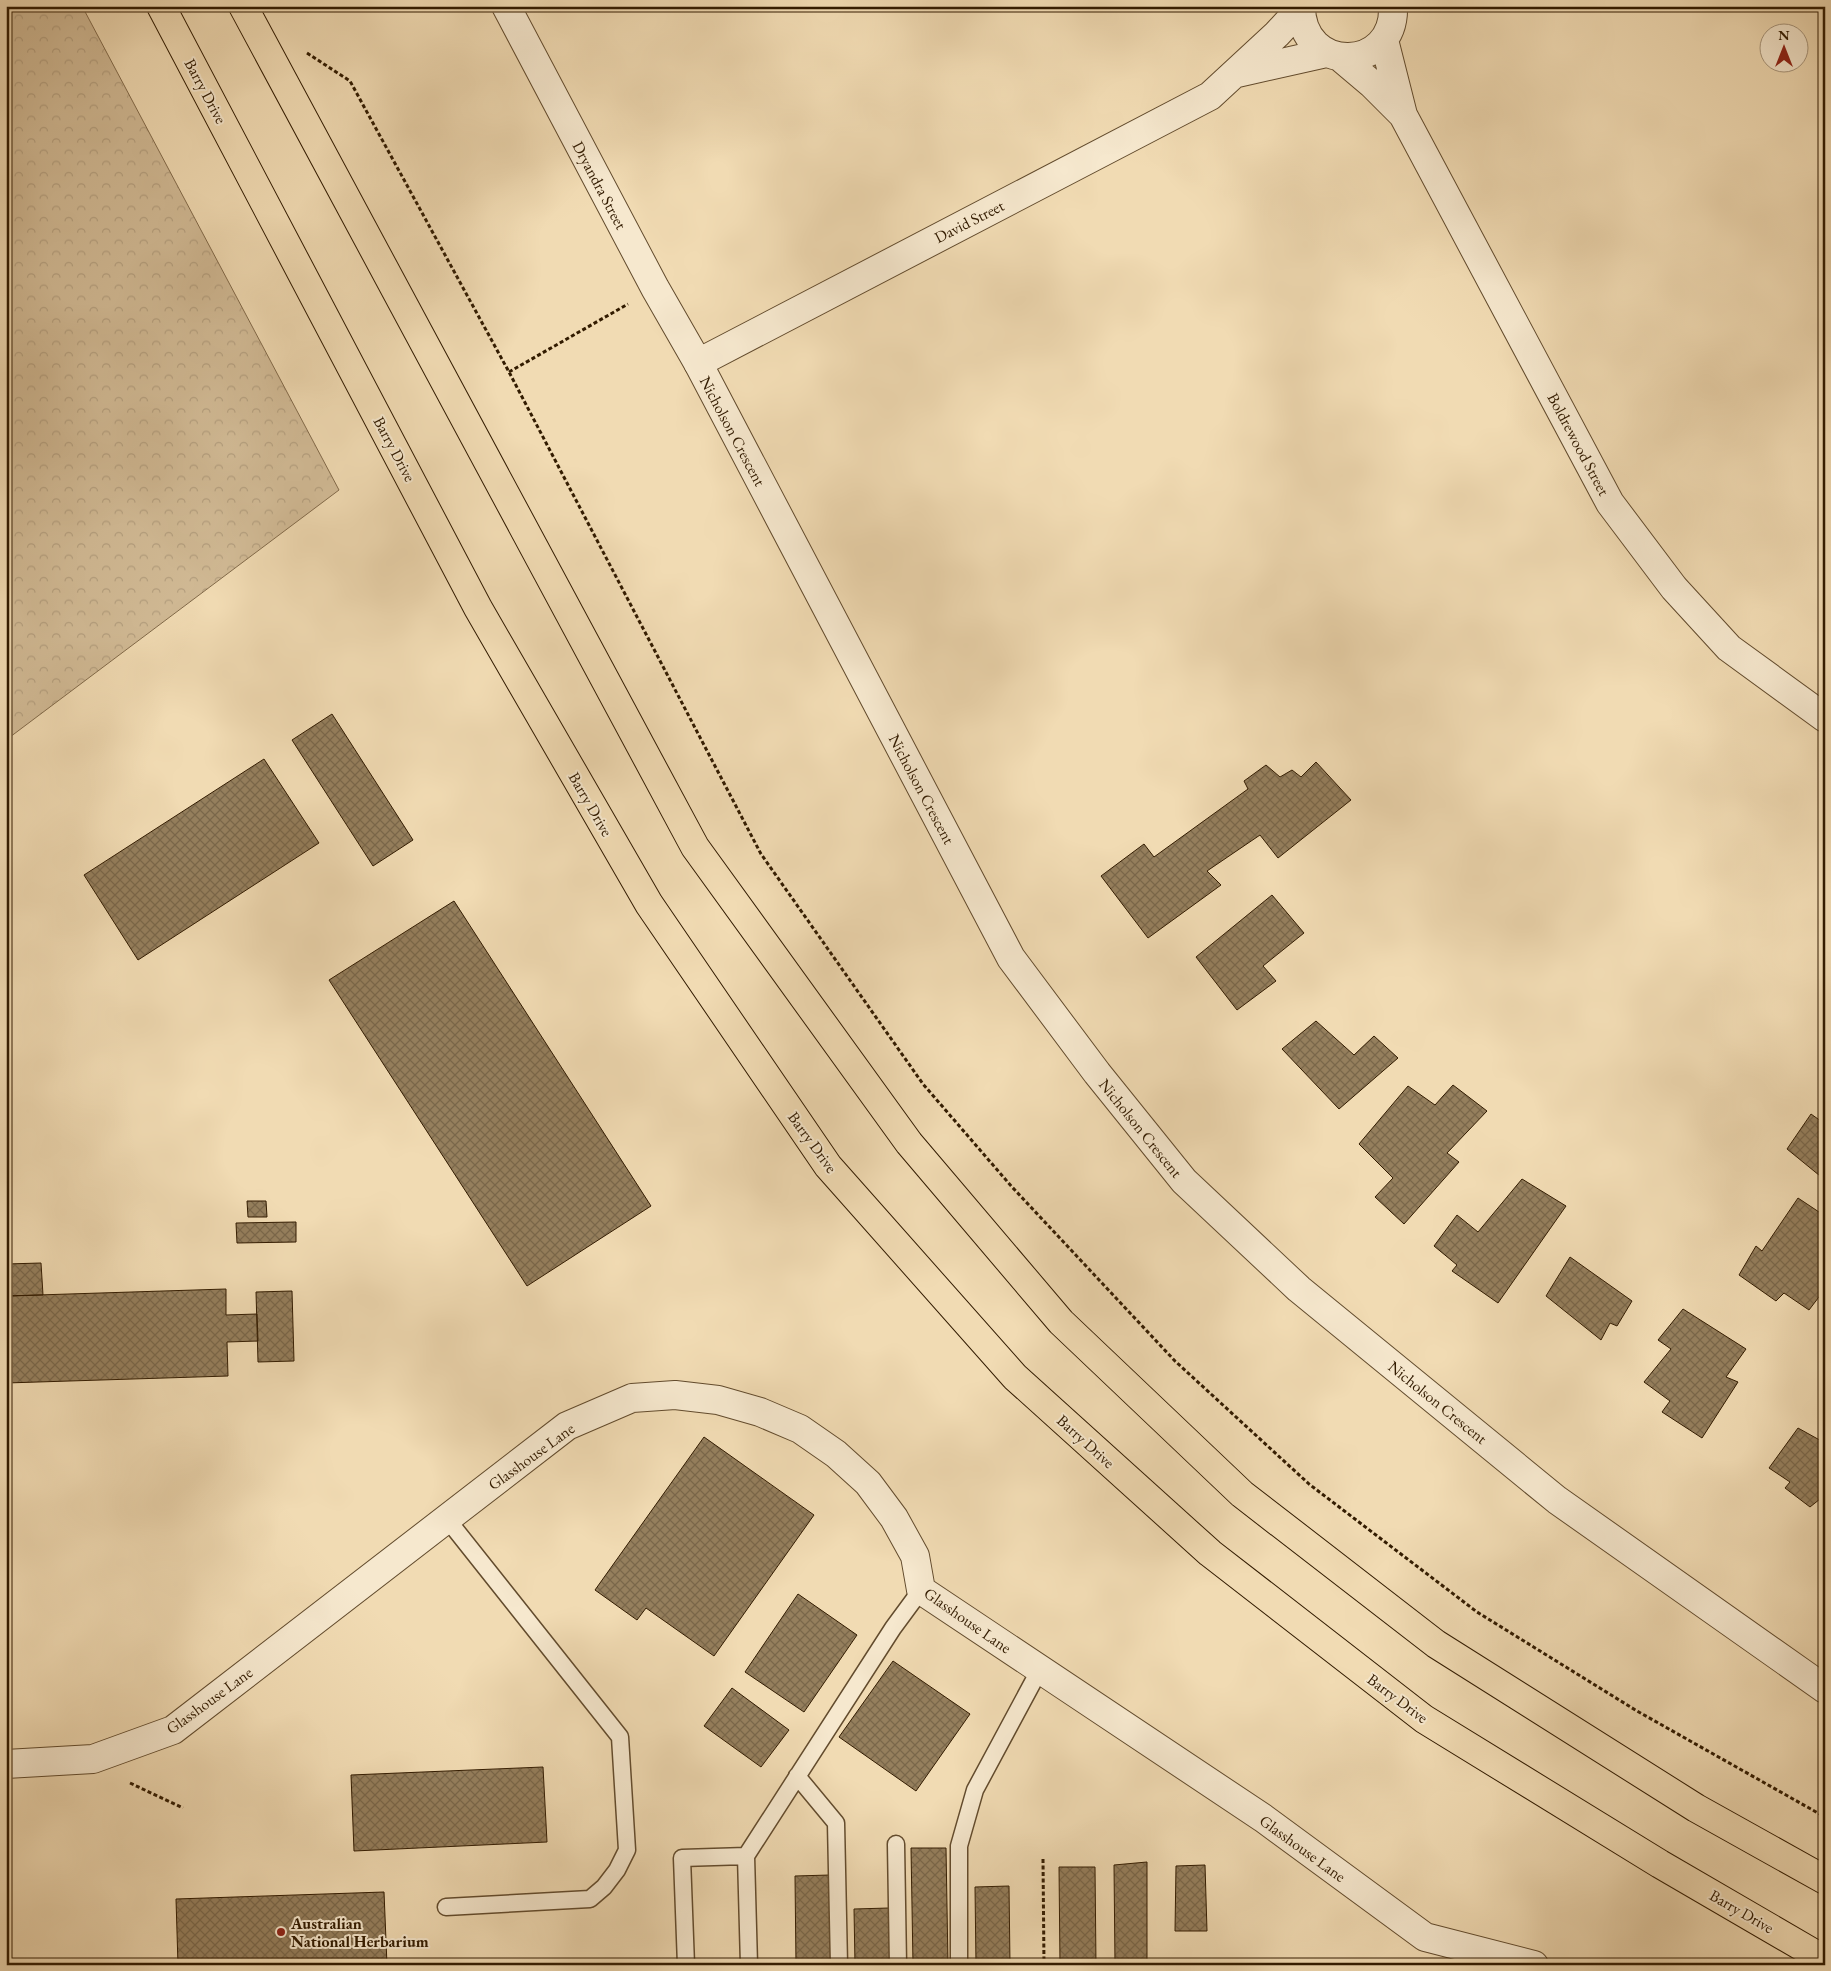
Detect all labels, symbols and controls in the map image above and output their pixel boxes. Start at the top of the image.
north arrow [1758,22,1808,72]
text: N [1778,26,1790,44]
street label: Barry Drive [180,55,231,127]
street label: Dryandra Street [567,137,632,233]
street label: David Street [931,195,1008,248]
street label: Nicholson Crescent [695,373,770,490]
street label: Boldrewood Street [1543,389,1614,499]
street label: Barry Drive [369,413,420,485]
street label: Nicholson Crescent [884,731,959,848]
street label: Barry Drive [564,768,617,840]
street label: Nicholson Crescent [1094,1074,1187,1182]
street label: Barry Drive [783,1107,842,1177]
street label: Nicholson Crescent [1384,1356,1492,1449]
street label: Barry Drive [1052,1410,1119,1473]
street label: Glasshouse Lane [484,1418,579,1495]
street label: Glasshouse Lane [920,1583,1015,1658]
street label: Glasshouse Lane [162,1662,257,1739]
street label: Barry Drive [1363,1669,1432,1728]
street label: Glasshouse Lane [1255,1810,1350,1887]
street label: Barry Drive [1706,1885,1778,1938]
place label: Australian National Herbarium [290,1913,429,1952]
marker: Australian National Herbarium [275,1926,287,1938]

